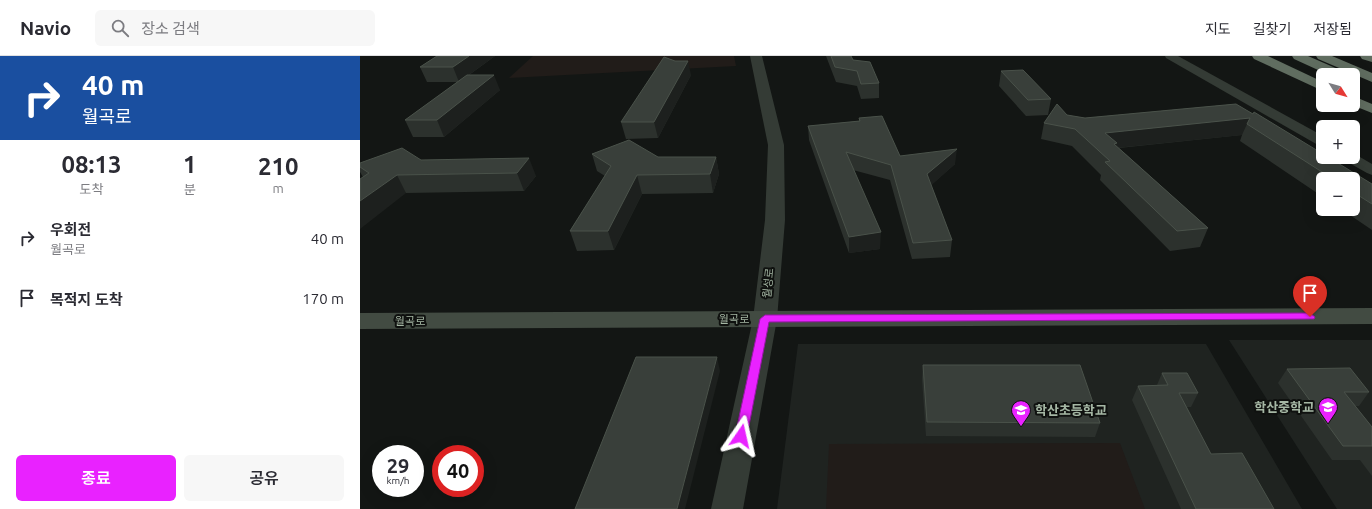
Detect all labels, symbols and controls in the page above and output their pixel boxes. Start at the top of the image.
search box [95,10,375,46]
text: Navio [20,17,71,39]
icon: search [109,17,131,39]
text: 장소 검색 [141,20,200,37]
text: 지도 [1205,21,1231,37]
text: 길찾기 [1253,21,1291,37]
text: 저장됨 [1313,21,1352,37]
north arrow [1316,68,1360,112]
map controls [1316,68,1360,216]
text: 40 m [82,69,144,100]
icon: right [16,72,68,124]
text: 월곡로 [82,106,132,126]
button: + [1316,120,1360,164]
text: 08:13 [61,151,122,178]
text: 1 [183,151,196,178]
text: 210 [258,153,299,180]
button: − [1316,172,1360,216]
text: m [273,181,284,195]
text: 도착 [80,182,103,196]
text: 분 [184,182,196,196]
text: 우회전 [50,221,91,238]
icon: right [16,227,38,249]
text: 40 m [311,230,344,247]
text: 월곡로 [50,242,86,256]
street label: 월성로 [760,267,776,299]
pin [1293,276,1327,317]
icon: arrive [1299,282,1321,304]
icon: arrive [16,287,38,309]
text: 170 m [302,290,344,307]
text: 목적지 도착 [50,291,123,308]
street label: 월곡로 [719,313,749,325]
street label: 월곡로 [395,315,425,327]
school or university icon: 학산중학교 [1317,396,1339,424]
school or university icon: 학산초등학교 [1010,399,1032,427]
place label: 학산중학교 [1254,400,1314,414]
place label: 학산초등학교 [1035,403,1107,417]
position arrow [720,415,762,457]
speed limit sign: 40 [432,445,484,497]
text: 29 [387,454,409,477]
button: 종료 [16,455,176,501]
button: 공유 [184,455,344,501]
text: km/h [386,475,410,486]

